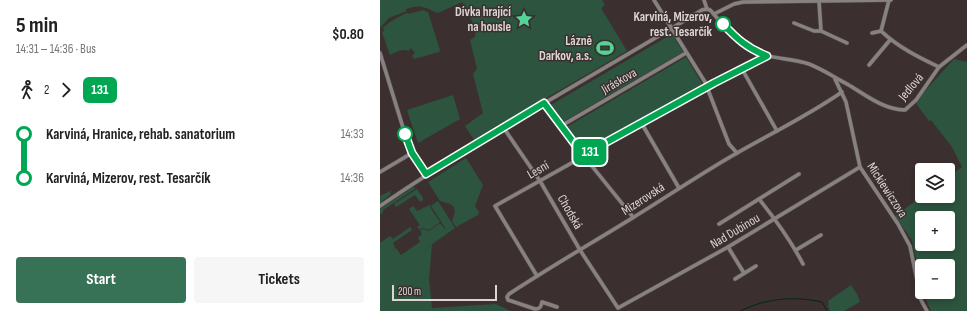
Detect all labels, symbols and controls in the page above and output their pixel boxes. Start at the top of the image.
place label: Dívka hrající na housle [455,4,511,35]
place icon: Dívka hrající na housle [514,9,534,29]
place label: Karviná, Mizerov, rest. Tesarčík [633,9,713,40]
text: 5 min [16,12,58,39]
marker: Karviná, Mizerov, rest. Tesarčík [715,16,731,32]
text: $0.80 [332,25,364,44]
place label: Lázně Darkov, a.s. [539,33,592,64]
sports icon: Lázně Darkov, a.s. [595,38,615,58]
text: 14:31 – 14:36 · Bus [16,41,96,57]
street label: Jiráskova [598,65,640,98]
street label: Jedlová [894,70,927,105]
icon: walk [16,79,38,101]
icon: forward [55,79,77,101]
text: 131 [91,81,109,98]
text: 2 [44,82,49,98]
text: Karviná, Hranice, rehab. sanatorium [46,125,235,144]
text: 14:33 [341,126,364,142]
unlabelled marker [397,126,413,142]
line badge: 131 [567,139,613,165]
text: 131 [581,143,599,160]
street label: Lesní [524,157,552,183]
street label: Mickiewiczova [863,159,911,221]
map controls [915,163,955,299]
button: layers [915,163,955,203]
text: Karviná, Mizerov, rest. Tesarčík [46,169,211,188]
text: 14:36 [340,170,364,186]
street label: Mizerovská [618,179,668,219]
street label: Chodská [554,192,586,232]
street label: Nad Dubinou [707,210,763,252]
button: + [915,211,955,251]
button: Start [16,257,186,303]
button: Tickets [194,257,364,303]
button: − [915,259,955,299]
scale bar [392,283,497,302]
text: 200 m [398,285,421,298]

